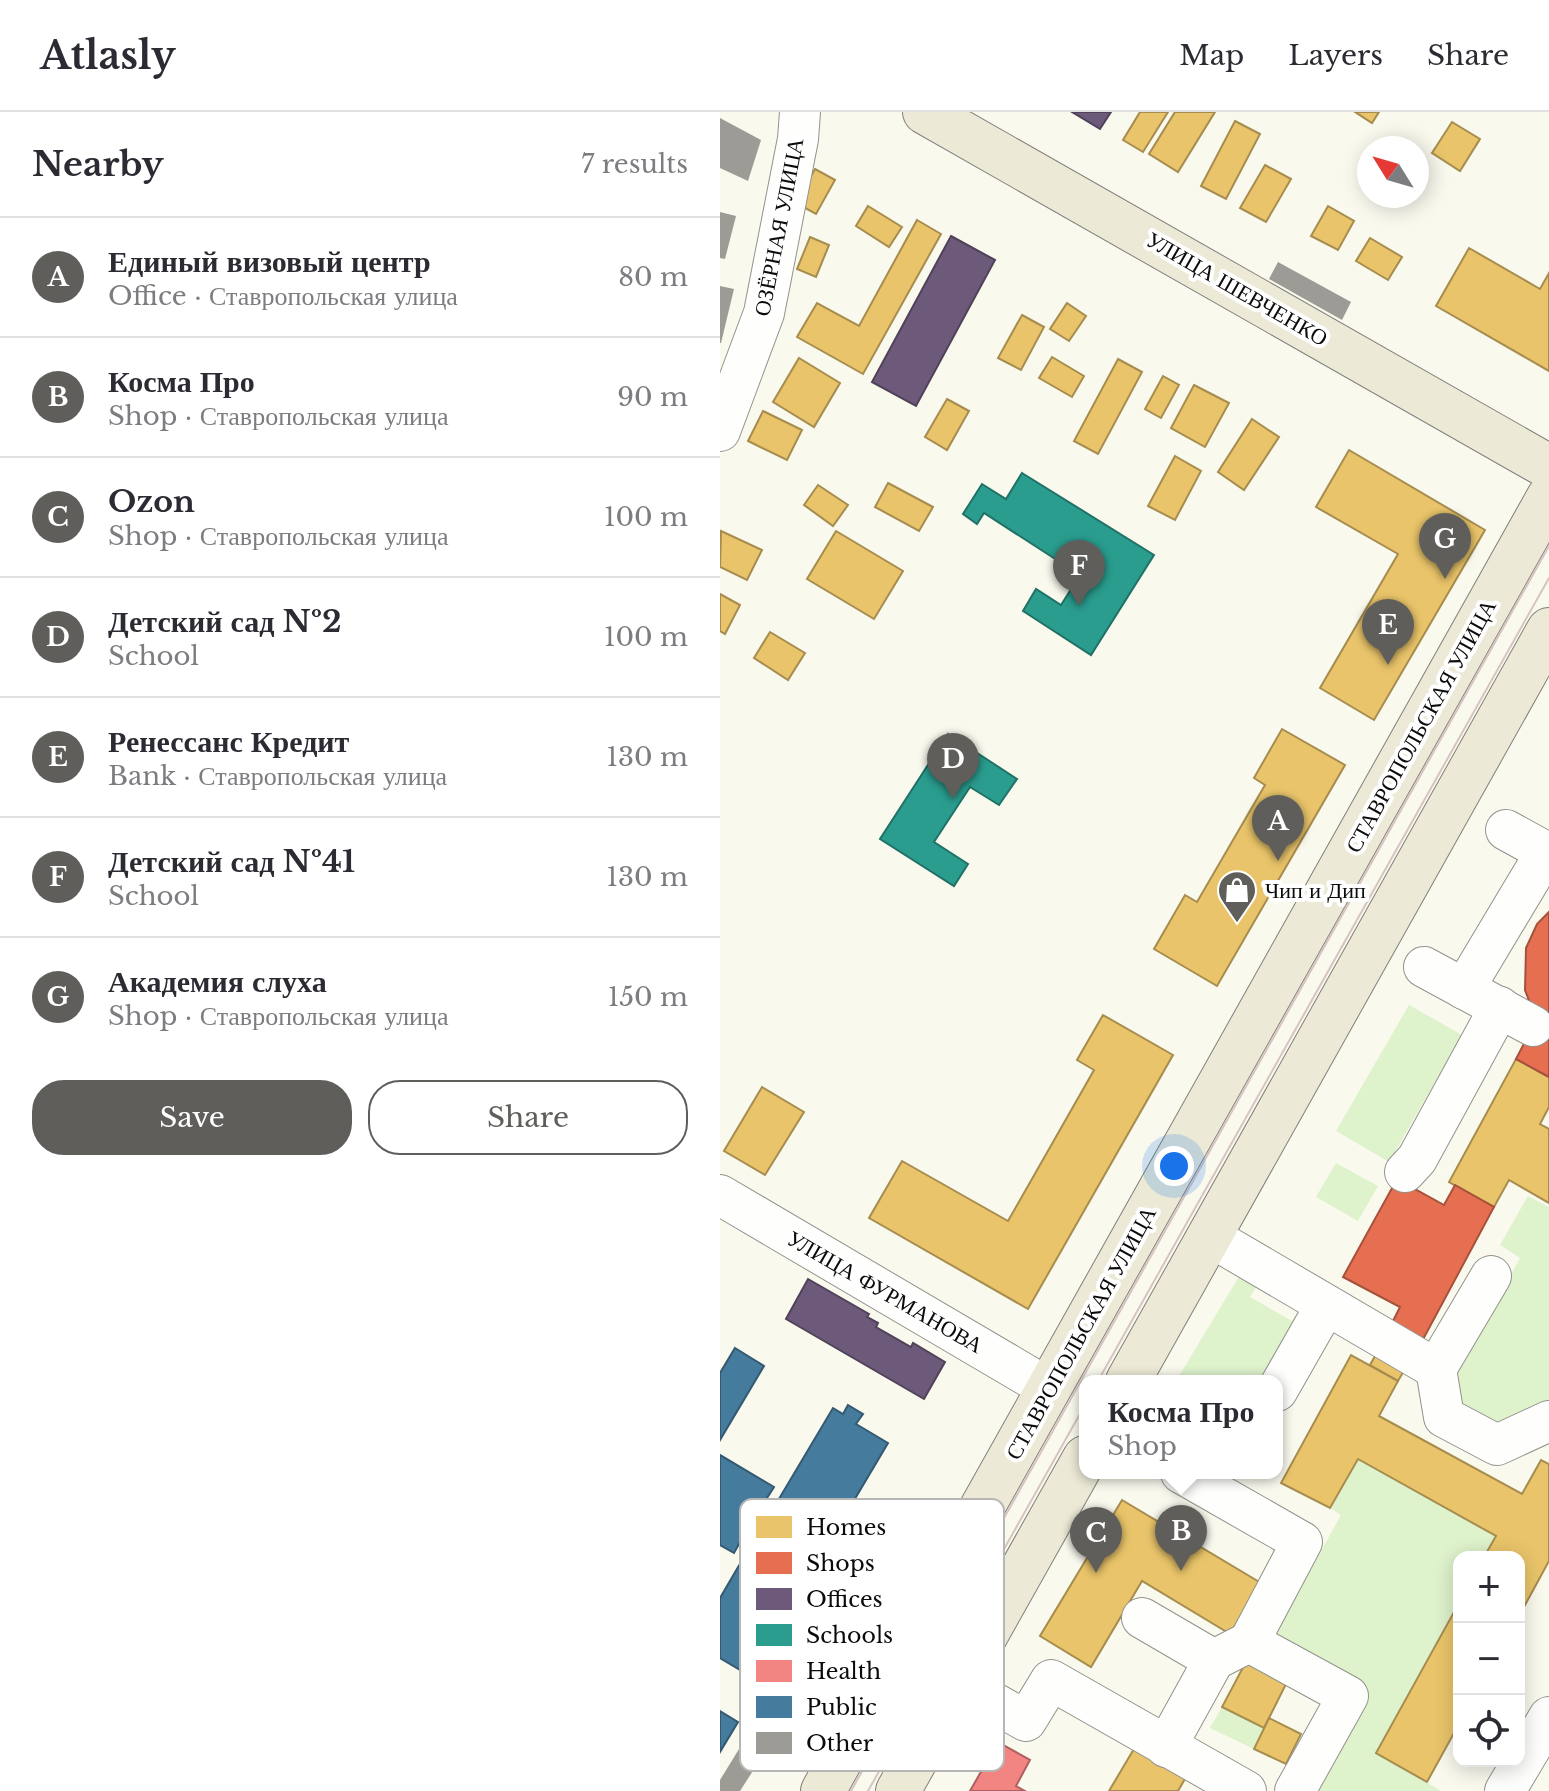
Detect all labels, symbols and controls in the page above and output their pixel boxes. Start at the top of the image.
text: Atlasly [40,32,175,79]
text: Map [1179,38,1244,73]
text: Layers [1288,38,1383,73]
text: Share [1427,38,1509,73]
street label: ОЗЁРНАЯ УЛИЦА [748,135,810,318]
north arrow [1357,136,1429,208]
text: Nearby [32,143,164,185]
text: 7 results [581,148,688,180]
street label: УЛИЦА ШЕВЧЕНКО [1142,226,1332,352]
text: Единый визовый центр [108,243,431,280]
text: A [47,261,69,293]
text: 80 m [618,261,688,293]
text: Office · Ставропольская улица [108,280,458,312]
text: Косма Про [108,363,255,400]
text: B [48,381,68,413]
text: 90 m [617,381,688,413]
text: Shop · Ставропольская улица [108,400,449,432]
text: Ozon [108,483,195,520]
text: C [47,501,69,533]
text: 100 m [604,501,688,533]
pin: G [1419,513,1471,579]
text: Shop · Ставропольская улица [108,520,449,552]
pin: F [1053,540,1105,606]
street label: СТАВРОПОЛЬСКАЯ УЛИЦА [1340,594,1502,857]
pin: E [1362,599,1414,665]
text: Детский сад №2 [108,603,342,640]
text: D [46,621,70,653]
text: 100 m [604,621,688,653]
text: School [108,640,199,672]
text: Ренессанс Кредит [108,723,349,760]
pin: D [927,733,979,799]
text: E [48,741,68,773]
text: 130 m [606,741,688,773]
text: Bank · Ставропольская улица [108,760,447,792]
pin: A [1252,795,1304,861]
text: Детский сад №41 [108,843,355,880]
text: F [49,861,67,893]
text: 130 m [606,861,688,893]
shop icon: Чип и Дип [1216,869,1258,924]
place label: Чип и Дип [1265,877,1366,904]
text: School [108,880,199,912]
text: Академия слуха [108,963,327,1000]
text: G [47,981,69,1013]
text: 150 m [608,981,688,1013]
text: Shop · Ставропольская улица [108,1000,449,1032]
button: Save [32,1080,352,1155]
button: Share [368,1080,688,1155]
your location [1154,1146,1194,1186]
street label: СТАВРОПОЛЬСКАЯ УЛИЦА [1000,1201,1162,1464]
street label: УЛИЦА ФУРМАНОВА [782,1225,988,1359]
popup [1079,1375,1283,1479]
text: Косма Про [1108,1393,1254,1430]
text: Shop [1108,1430,1177,1462]
legend [740,1499,1004,1771]
pin: B [1155,1505,1207,1571]
pin: C [1070,1507,1122,1573]
text: Homes [806,1514,886,1541]
text: Shops [806,1550,875,1577]
map controls [1453,1551,1525,1767]
button: + [1453,1551,1525,1623]
text: Offices [806,1586,883,1613]
text: Schools [806,1622,893,1649]
button: − [1453,1623,1525,1695]
text: Health [806,1658,881,1685]
text: Public [806,1694,877,1721]
button: locate [1453,1695,1525,1767]
text: Other [806,1730,874,1757]

